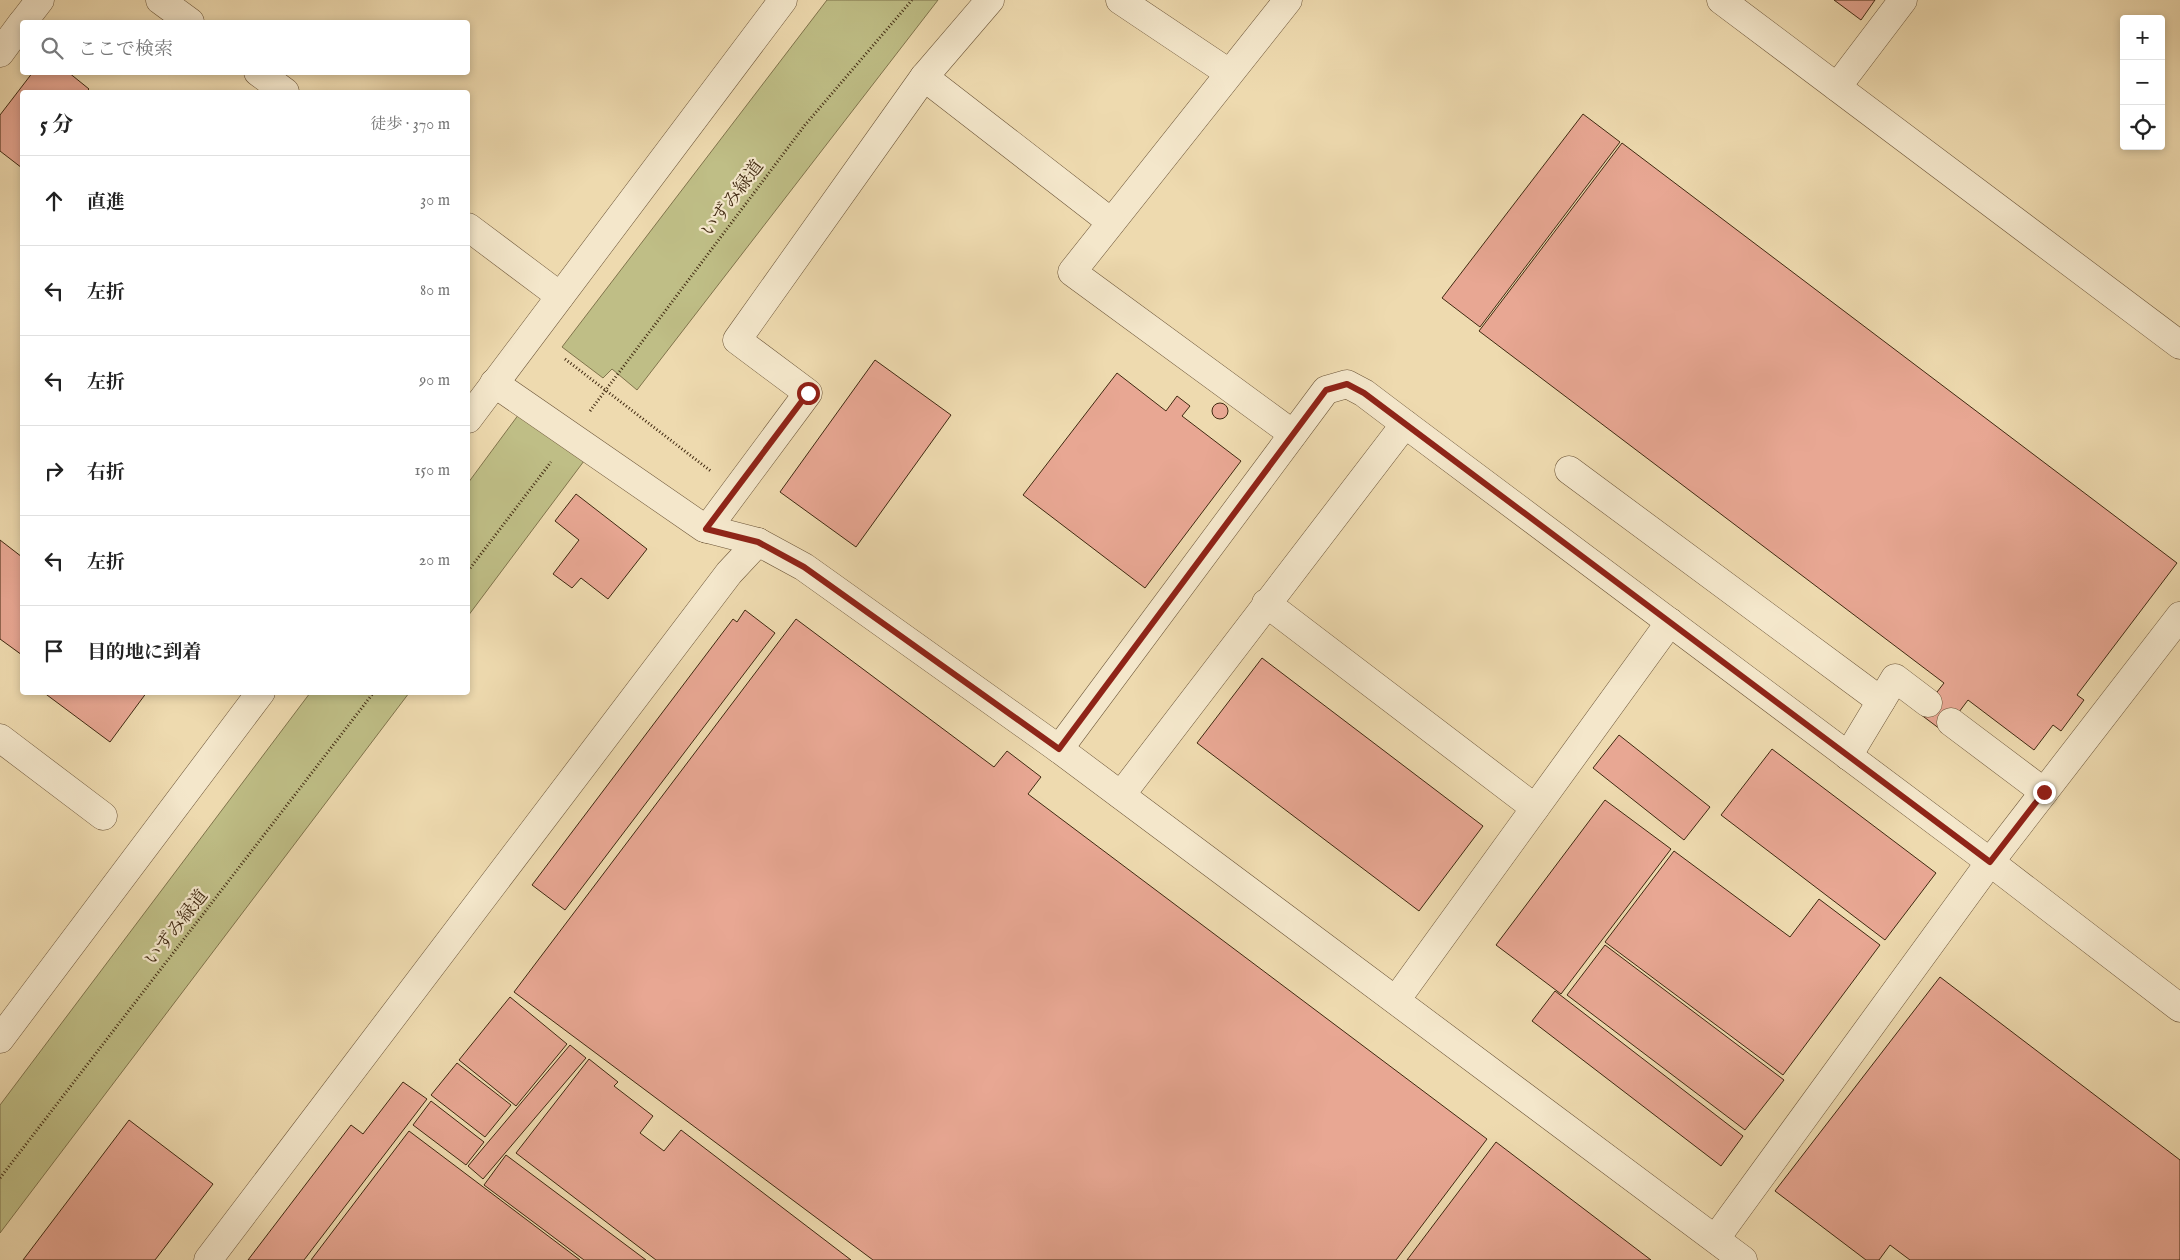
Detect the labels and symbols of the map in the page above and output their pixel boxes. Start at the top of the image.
street label: いずみ緑道 [697,156,769,242]
route start [797,382,820,405]
route end [2033,781,2056,804]
street label: いずみ緑道 [140,885,214,970]

